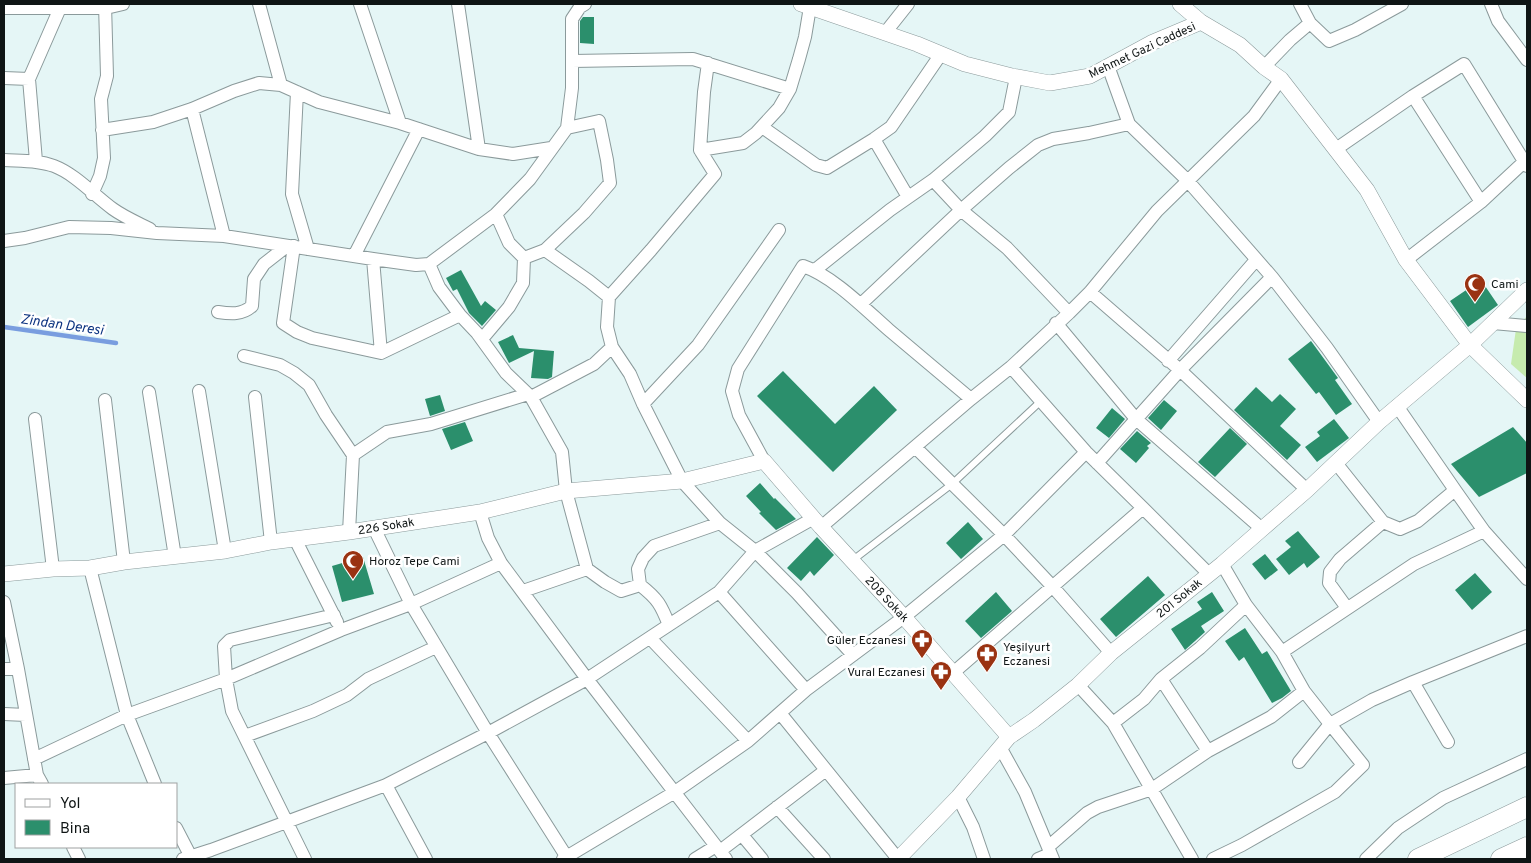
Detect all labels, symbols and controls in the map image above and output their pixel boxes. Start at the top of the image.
street label: Mehmet Gazi Caddesi [1086,19,1199,83]
mosque icon: Cami [1463,272,1487,303]
place label: Cami [1491,277,1518,293]
water label: Zindan Deresi [19,311,106,340]
street label: 226 Sokak [357,515,416,539]
mosque icon: Horoz Tepe Cami [341,549,365,580]
place label: Horoz Tepe Cami [369,554,460,570]
street label: 208 Sokak [861,573,912,626]
street label: 201 Sokak [1153,575,1206,622]
pharmacy icon: Güler Eczanesi [910,628,934,659]
place label: Güler Eczanesi [827,633,906,649]
place label: Yeşilyurt Eczanesi [1003,640,1050,670]
pharmacy icon: Yeşilyurt Eczanesi [975,642,999,673]
pharmacy icon: Vural Eczanesi [929,660,953,691]
place label: Vural Eczanesi [847,665,925,681]
legend [15,783,178,848]
text: Yol [60,795,81,814]
text: Bina [60,820,90,839]

